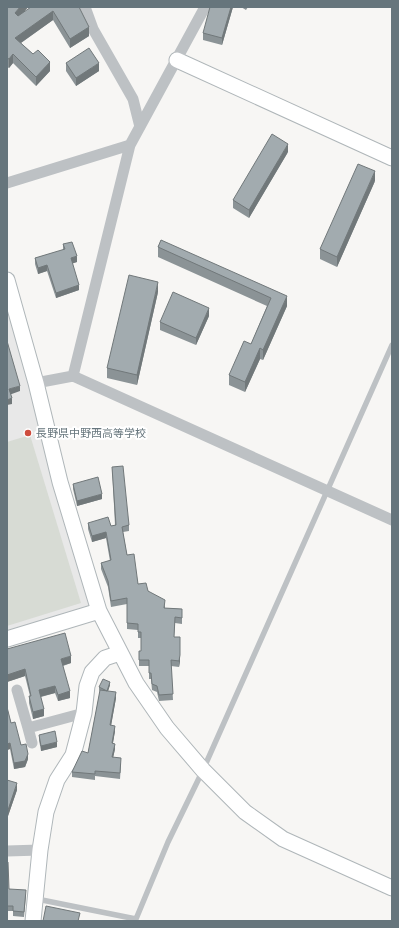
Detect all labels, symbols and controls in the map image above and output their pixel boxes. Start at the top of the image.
place label: 長野県中野西高等学校 [36,427,146,439]
marker: 長野県中野西高等学校 [23,428,33,438]

